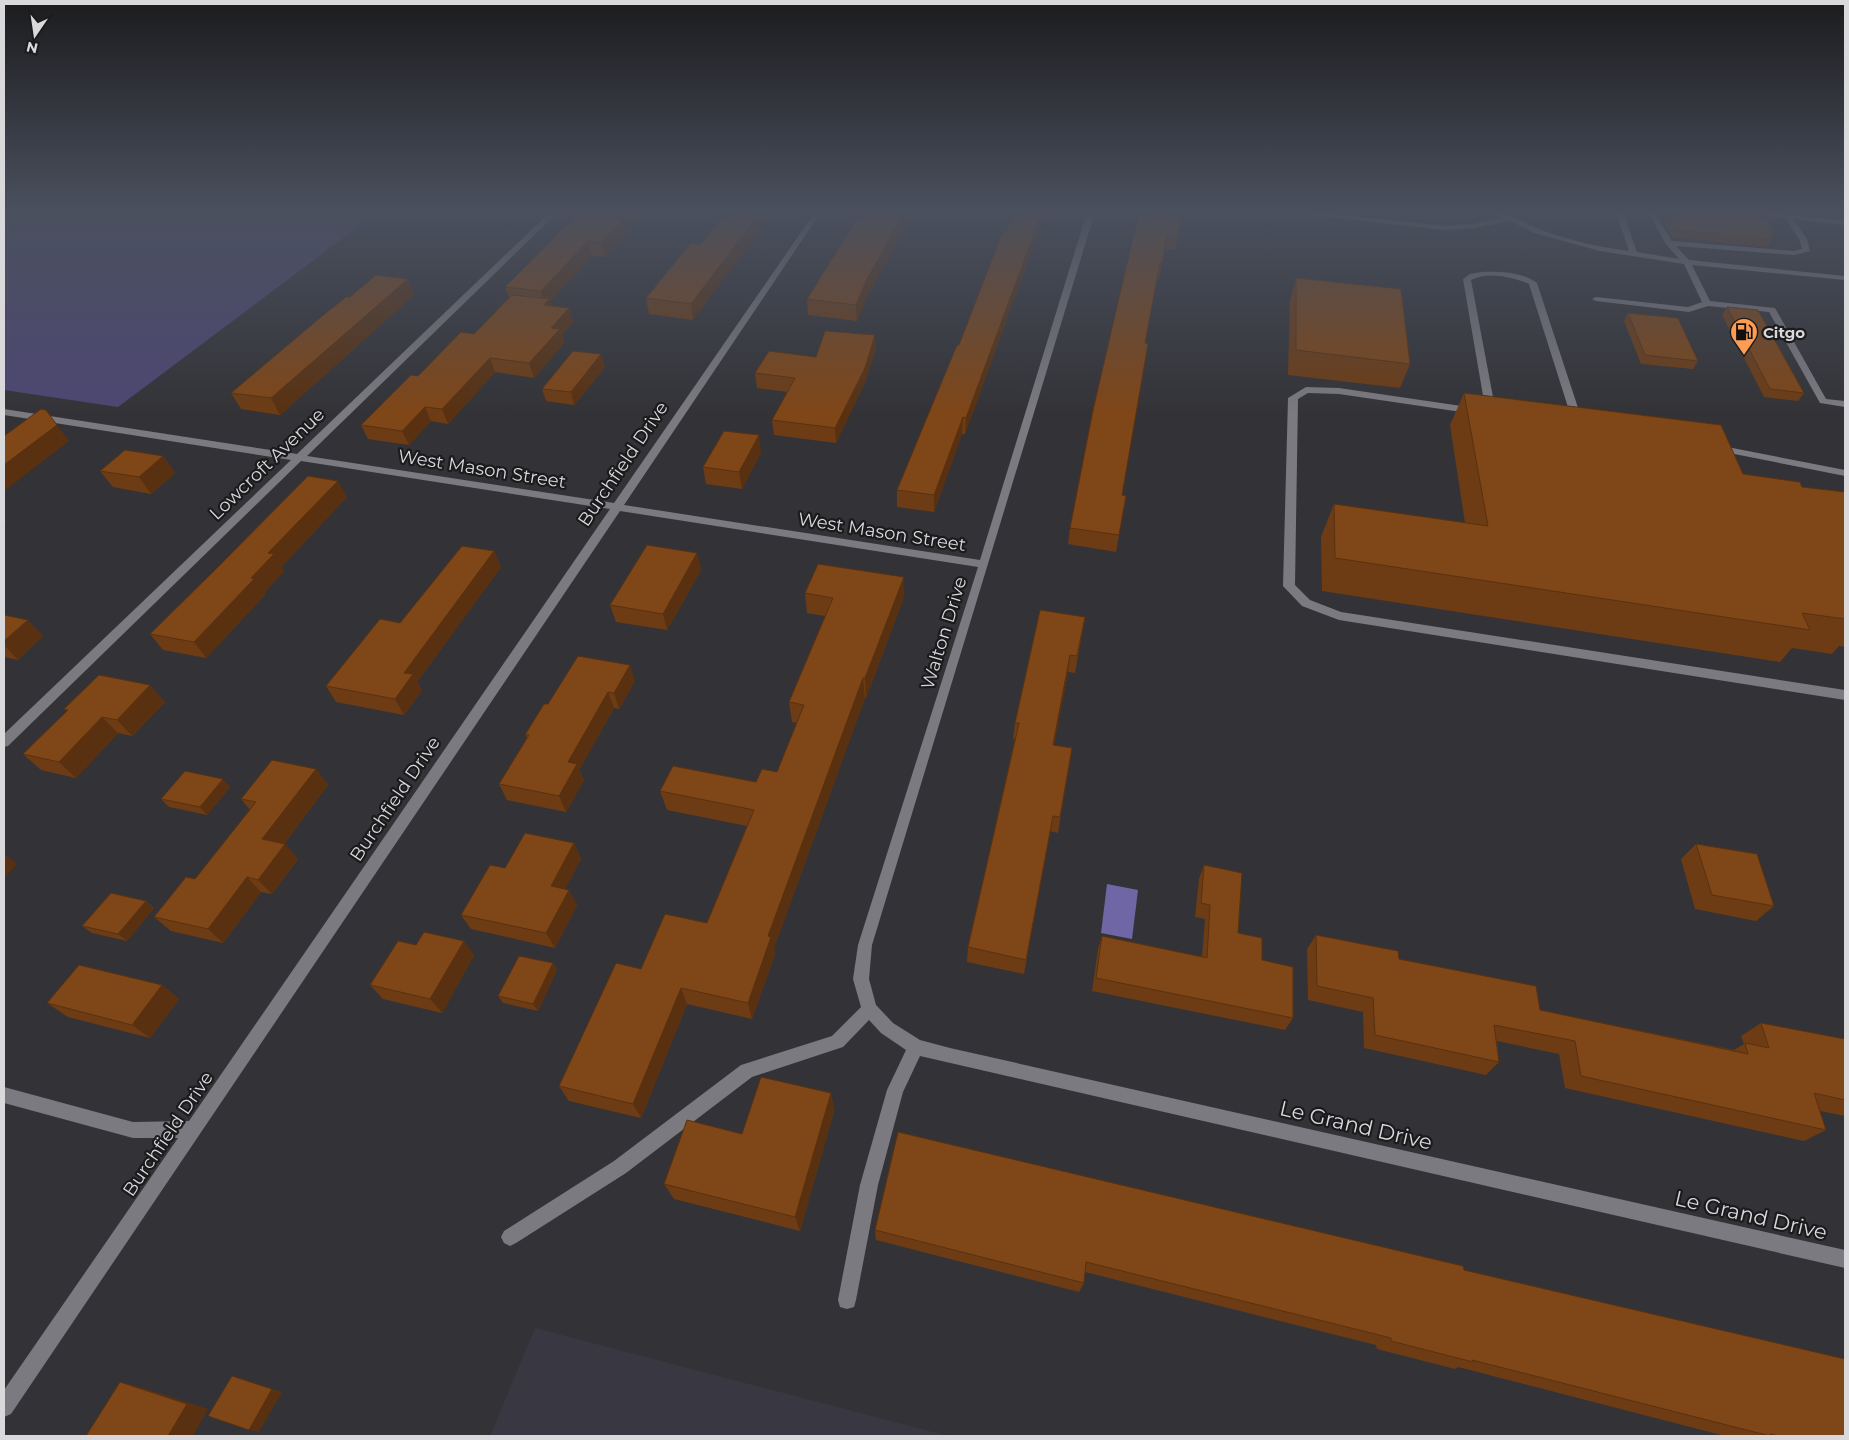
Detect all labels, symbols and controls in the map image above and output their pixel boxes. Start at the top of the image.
north arrow [10,10,60,60]
text: N [25,38,40,58]
fuel station icon: Citgo [1729,317,1759,356]
place label: Citgo [1763,323,1805,342]
street label: Burchfield Drive [573,397,673,530]
street label: Lowcroft Avenue [205,403,329,525]
street label: West Mason Street [396,445,568,493]
street label: West Mason Street [796,508,968,556]
street label: Walton Drive [916,574,972,692]
street label: Burchfield Drive [345,732,445,865]
street label: Burchfield Drive [118,1067,218,1200]
street label: Le Grand Drive [1277,1095,1435,1155]
street label: Le Grand Drive [1672,1185,1830,1245]

